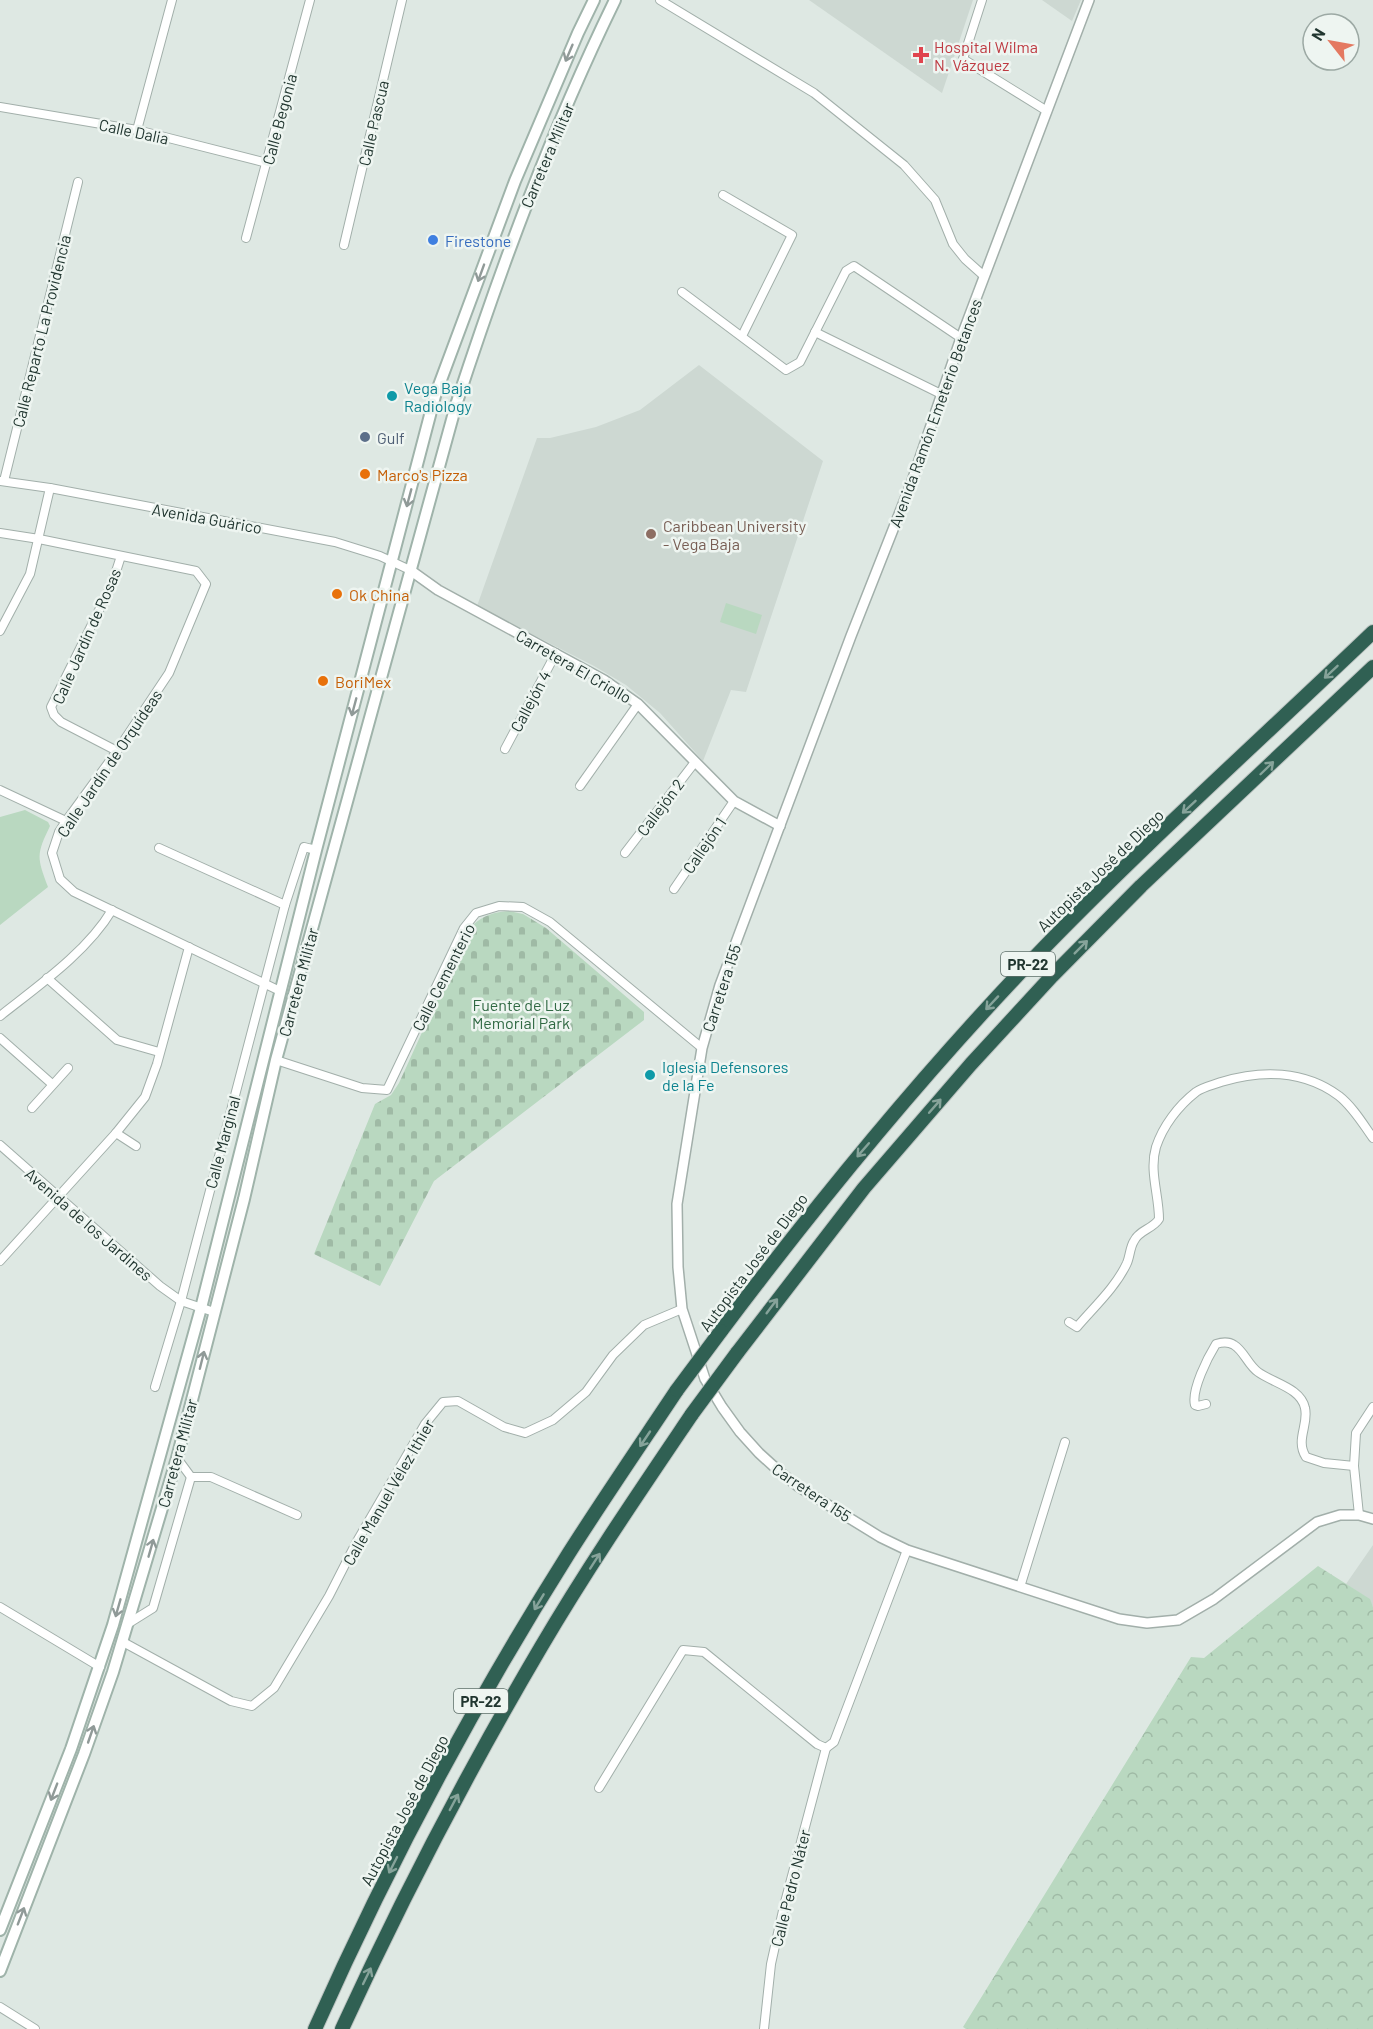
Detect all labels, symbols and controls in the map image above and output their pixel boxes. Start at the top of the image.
north arrow [1301,12,1361,72]
text: N [1307,25,1329,43]
place label: Hospital Wilma N. Vázquez [934,37,1038,74]
one-way arrow [563,43,574,62]
marker: Hospital Wilma N. Vázquez [912,46,930,64]
street label: Calle Begonia [258,71,300,167]
street label: Calle Pascua [354,78,392,168]
street label: Carretera Militar [516,100,578,210]
street label: Calle Dalia [97,114,171,148]
place label: Firestone [445,231,511,250]
street label: Calle Reparto La Providencia [8,233,74,429]
marker: Firestone [426,233,440,247]
one-way arrow [474,263,485,282]
street label: Avenida Ramón Emeterio Betances [885,296,985,530]
place label: Vega Baja Radiology [404,378,472,415]
marker: Vega Baja Radiology [385,389,399,403]
place label: Gulf [377,428,405,447]
marker: Gulf [358,430,372,444]
place label: Marco's Pizza [377,465,468,484]
marker: Marco's Pizza [358,467,372,481]
one-way arrow [403,488,414,507]
street label: Avenida Guárico [151,499,263,537]
place label: Caribbean University - Vega Baja [663,516,807,553]
marker: Caribbean University - Vega Baja [644,527,658,541]
street label: Calle Jardín de Rosas [48,565,124,707]
place label: Ok China [349,585,409,604]
marker: Ok China [330,587,344,601]
street label: Carretera El Criollo [513,625,635,707]
one-way arrow [1323,665,1338,680]
street label: Callejón 4 [506,667,554,735]
place label: BoriMex [335,672,391,691]
marker: BoriMex [316,674,330,688]
street label: Calle Jardín de Orquídeas [53,686,165,840]
one-way arrow [348,697,359,716]
one-way arrow [1259,761,1274,775]
street label: Callejón 2 [632,775,688,839]
one-way arrow [1182,799,1197,814]
street label: Autopista José de Diego [1033,805,1167,935]
street label: Callejón 1 [678,813,730,877]
street label: Calle Cementerio [408,920,478,1034]
street label: Carretera Militar [274,925,322,1039]
one-way arrow [1074,939,1089,954]
street label: Carretera 155 [698,942,744,1034]
road number: PR-22 [1001,952,1055,976]
park label: Fuente de Luz Memorial Park [472,995,570,1032]
one-way arrow [984,996,999,1011]
place label: Iglesia Defensores de la Fe [662,1057,789,1094]
marker: Iglesia Defensores de la Fe [643,1068,657,1082]
street label: Calle Marginal [200,1094,244,1190]
one-way arrow [928,1099,942,1114]
one-way arrow [856,1142,870,1157]
street label: Avenida de los Jardines [22,1164,156,1284]
street label: Autopista José de Diego [695,1189,811,1335]
one-way arrow [766,1298,778,1314]
one-way arrow [196,1351,208,1370]
street label: Carretera Militar [153,1396,201,1510]
street label: Calle Manuel Vélez Ithier [338,1415,438,1569]
one-way arrow [638,1430,651,1447]
street label: Carretera 155 [769,1459,855,1525]
one-way arrow [145,1539,157,1558]
one-way arrow [589,1553,601,1570]
one-way arrow [532,1593,544,1610]
one-way arrow [112,1598,123,1617]
road number: PR-22 [454,1689,508,1713]
one-way arrow [86,1725,97,1744]
street label: Autopista José de Diego [356,1731,452,1889]
one-way arrow [48,1782,59,1801]
one-way arrow [449,1793,460,1811]
street label: Calle Pedro Náter [766,1827,814,1948]
one-way arrow [387,1855,398,1873]
one-way arrow [16,1907,27,1926]
one-way arrow [361,1967,373,1985]

